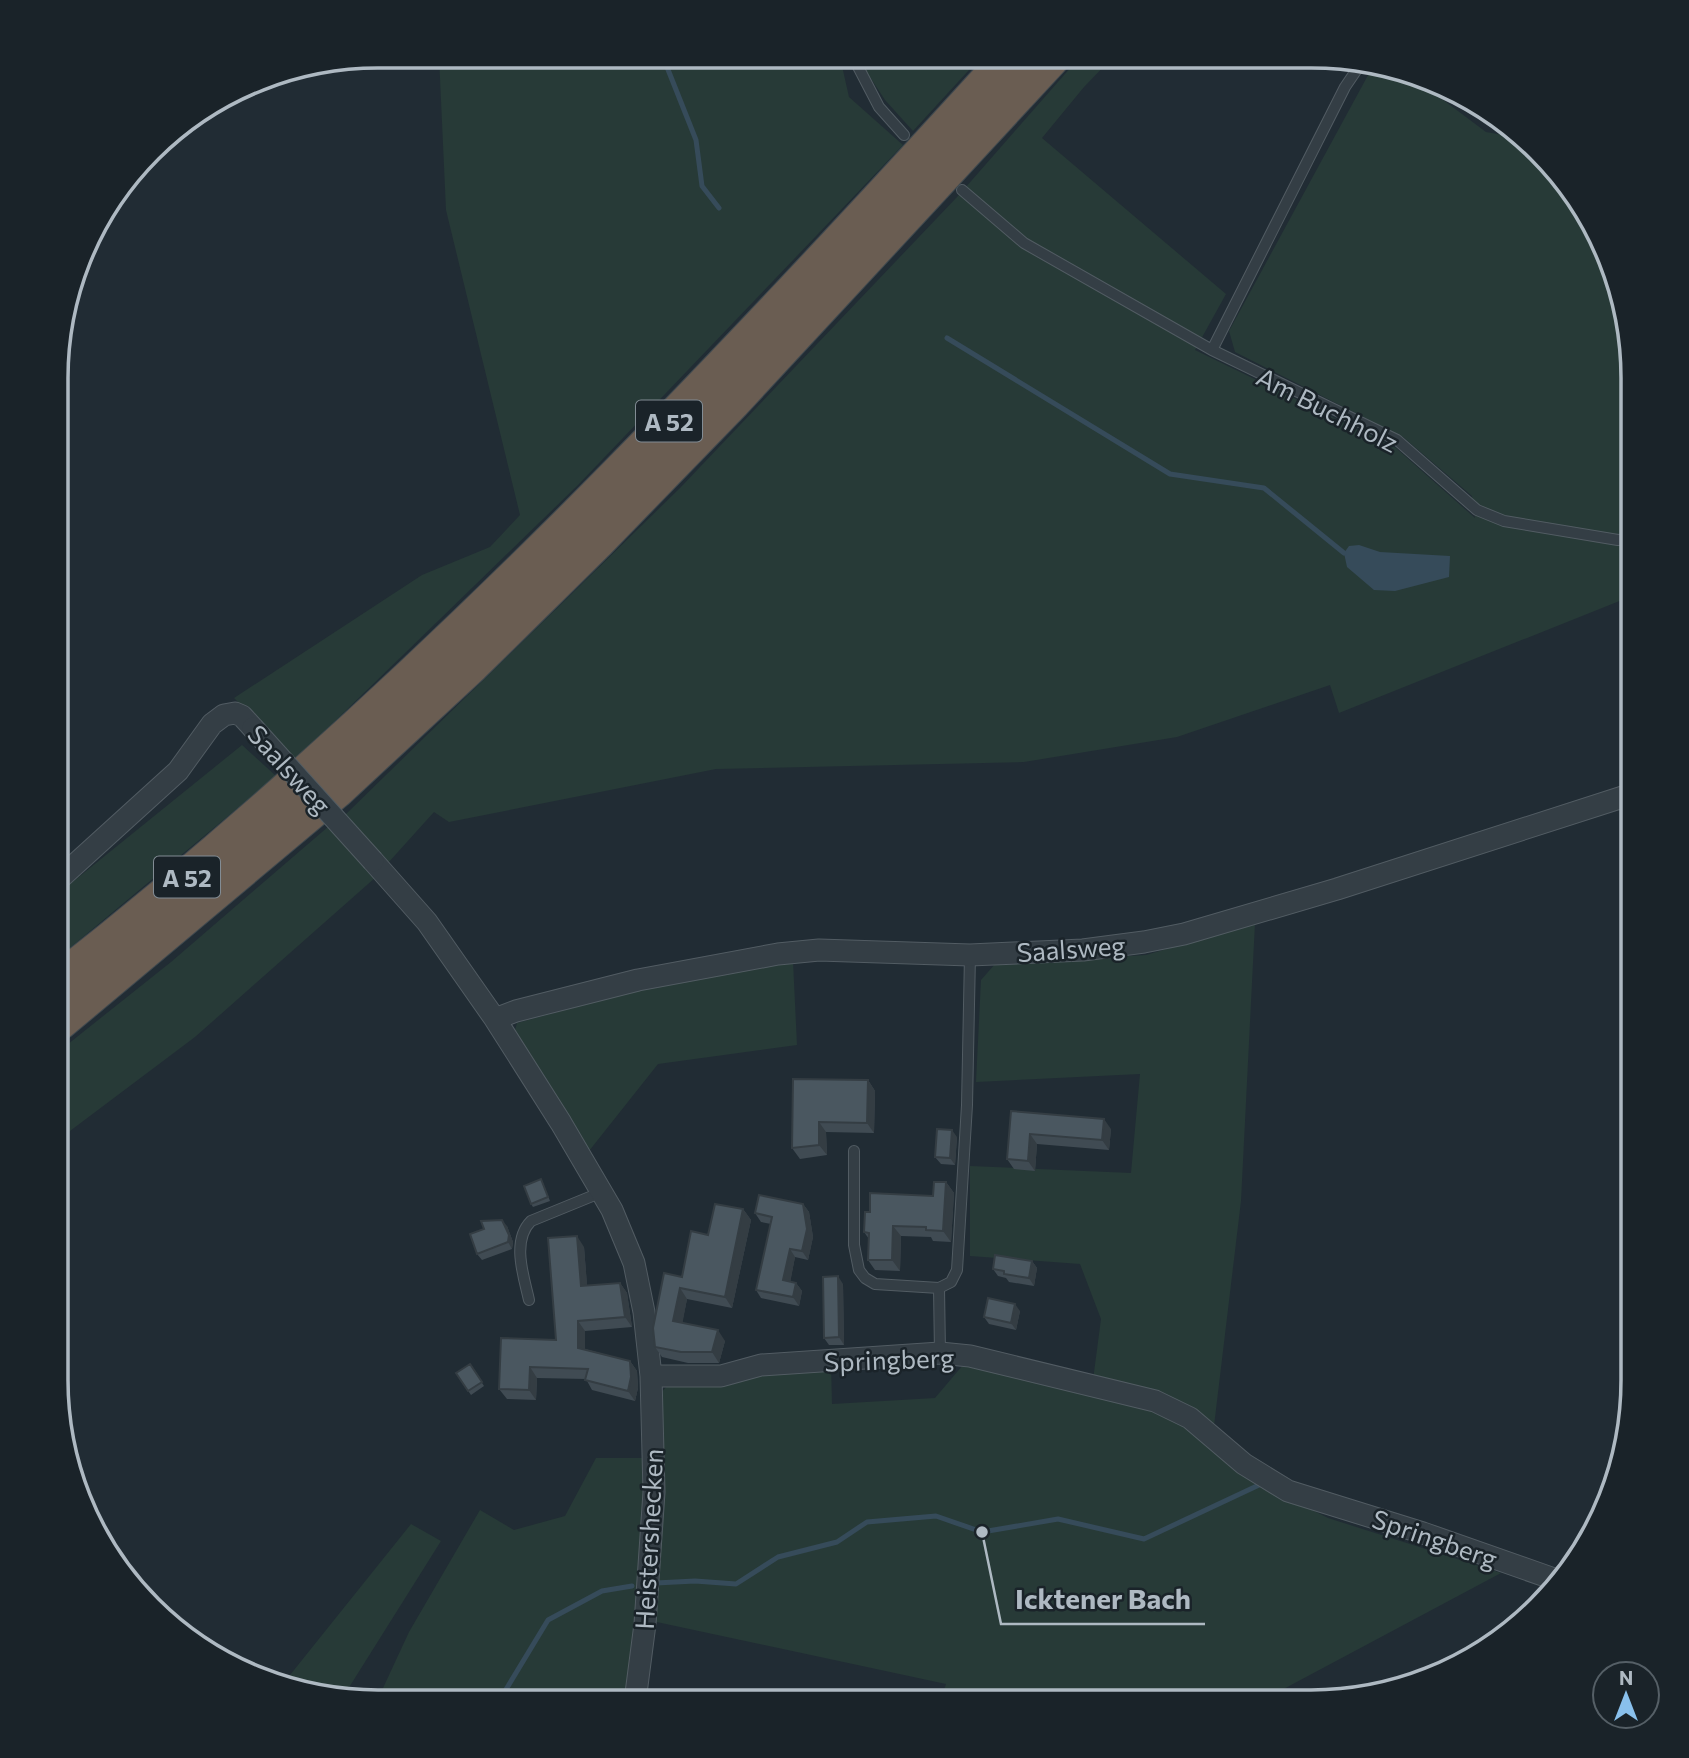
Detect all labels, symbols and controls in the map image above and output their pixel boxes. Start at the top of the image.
street label: Am Buchholz [1252,360,1404,458]
road number: A 52 [636,400,702,442]
street label: Saalsweg [242,718,338,820]
road number: A 52 [154,856,220,898]
street label: Saalsweg [1016,929,1126,967]
street label: Springberg [823,1341,955,1377]
street label: Heistershecken [628,1448,668,1630]
street label: Springberg [1368,1502,1502,1574]
callout: Icktener Bach [1001,1575,1205,1624]
text: Icktener Bach [1015,1581,1191,1615]
north arrow [1591,1660,1661,1730]
text: N [1619,1666,1633,1689]

